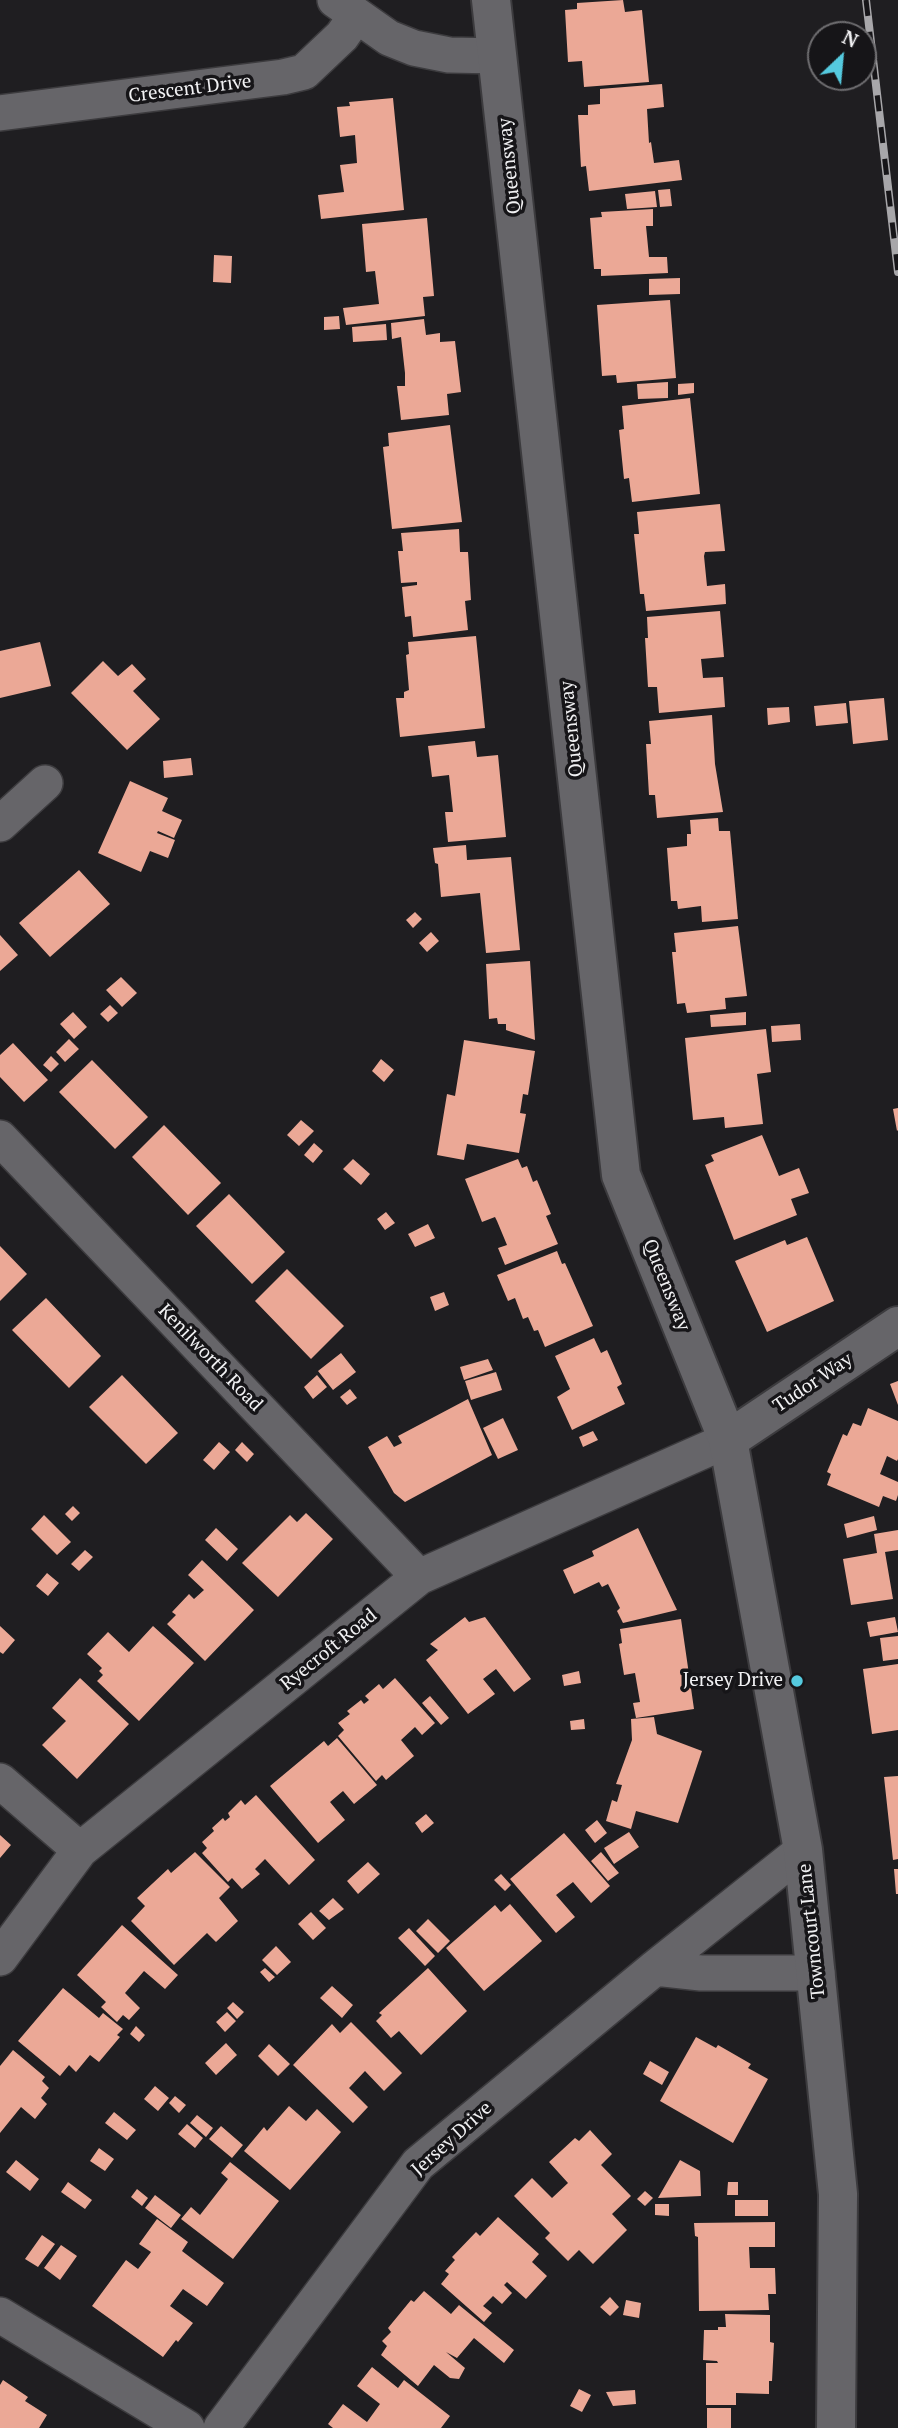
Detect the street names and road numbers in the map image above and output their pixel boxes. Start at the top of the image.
street label: Crescent Drive [127,70,253,108]
street label: Queensway [494,117,526,215]
street label: Queensway [556,680,588,778]
street label: Queensway [637,1236,695,1334]
street label: Kenilworth Road [153,1300,267,1416]
street label: Tudor Way [769,1348,857,1418]
street label: Ryecroft Road [276,1604,382,1696]
street label: Towncourt Lane [794,1862,830,2000]
street label: Jersey Drive [407,2097,497,2181]

